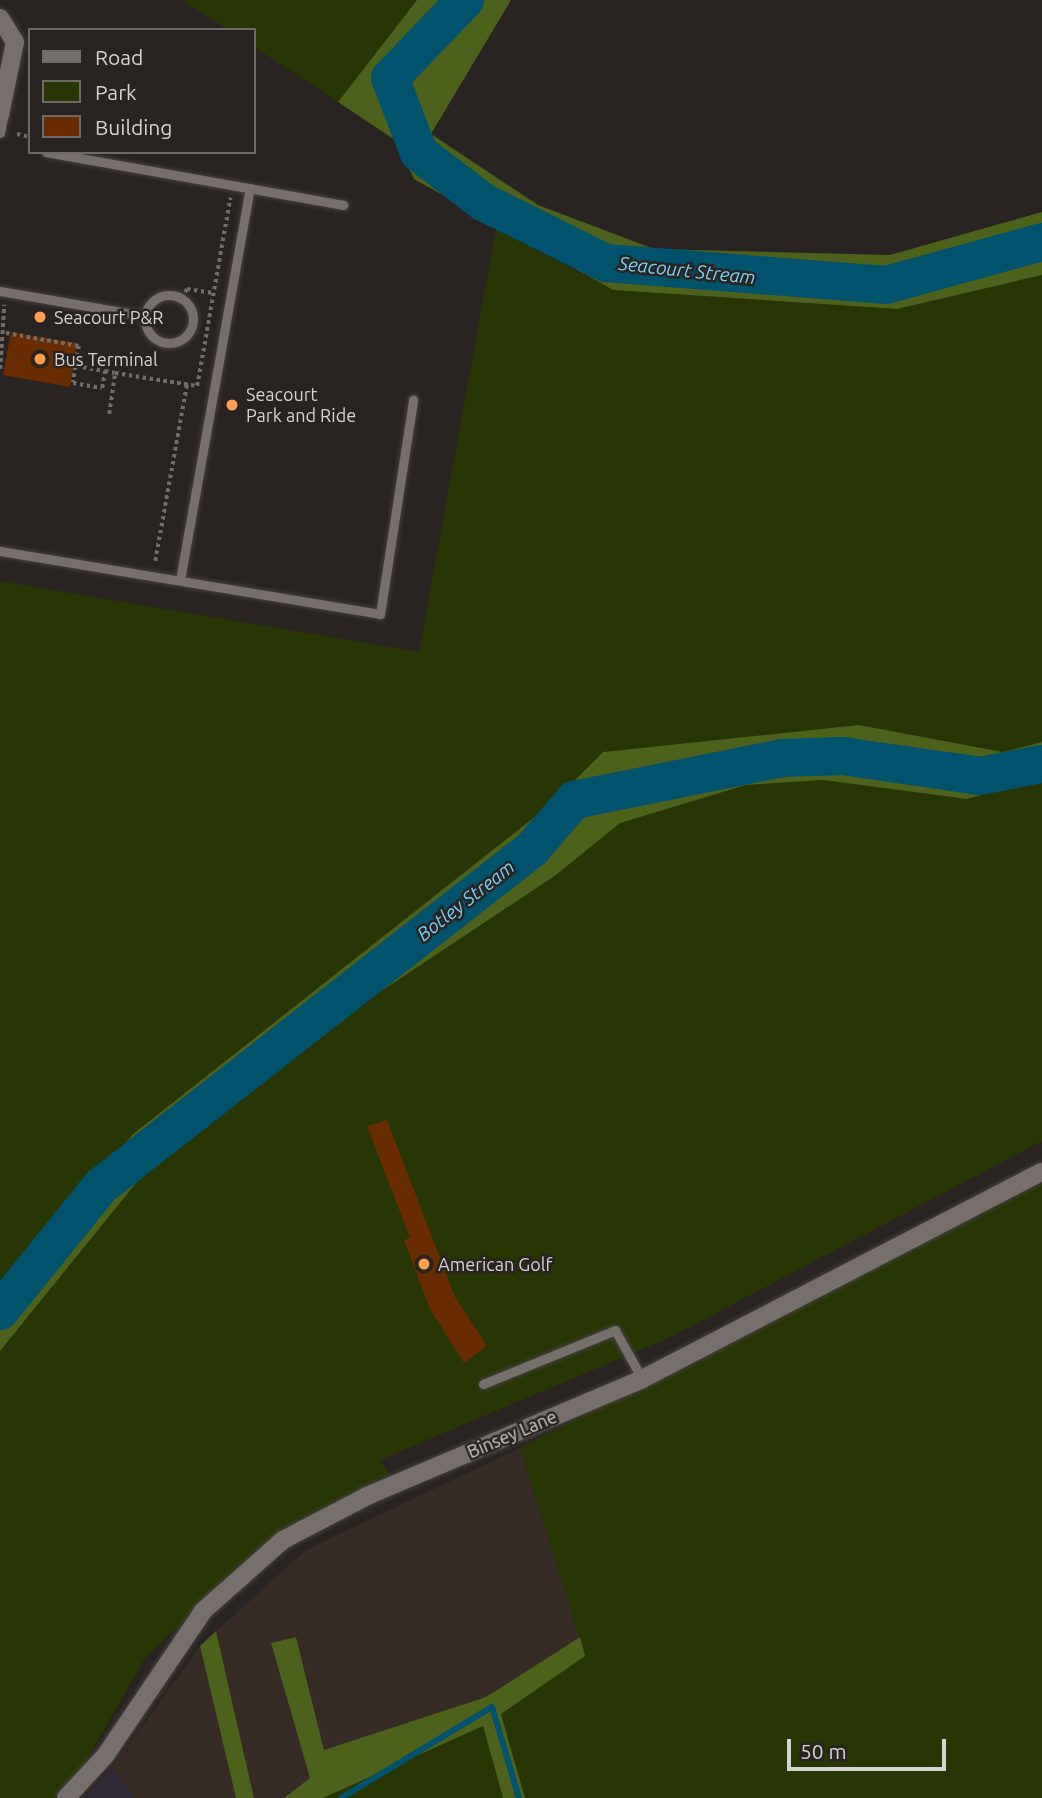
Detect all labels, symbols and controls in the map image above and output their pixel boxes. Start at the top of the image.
legend [28,28,256,154]
text: Road [95,45,143,69]
text: Park [95,80,137,104]
text: Building [95,115,172,139]
water label: Seacourt Stream [617,252,757,290]
place label: Seacourt P&R [54,306,164,328]
marker: Seacourt P&R [32,309,48,325]
place label: Bus Terminal [54,348,158,370]
marker: Bus Terminal [32,351,48,367]
place label: Seacourt Park and Ride [246,384,356,426]
marker: Seacourt Park and Ride [224,397,240,413]
water label: Botley Stream [413,856,519,946]
place label: American Golf [438,1253,552,1275]
marker: American Golf [416,1256,432,1272]
street label: Binsey Lane [464,1405,560,1463]
scale bar [790,1724,949,1768]
text: 50 m [800,1739,847,1763]

